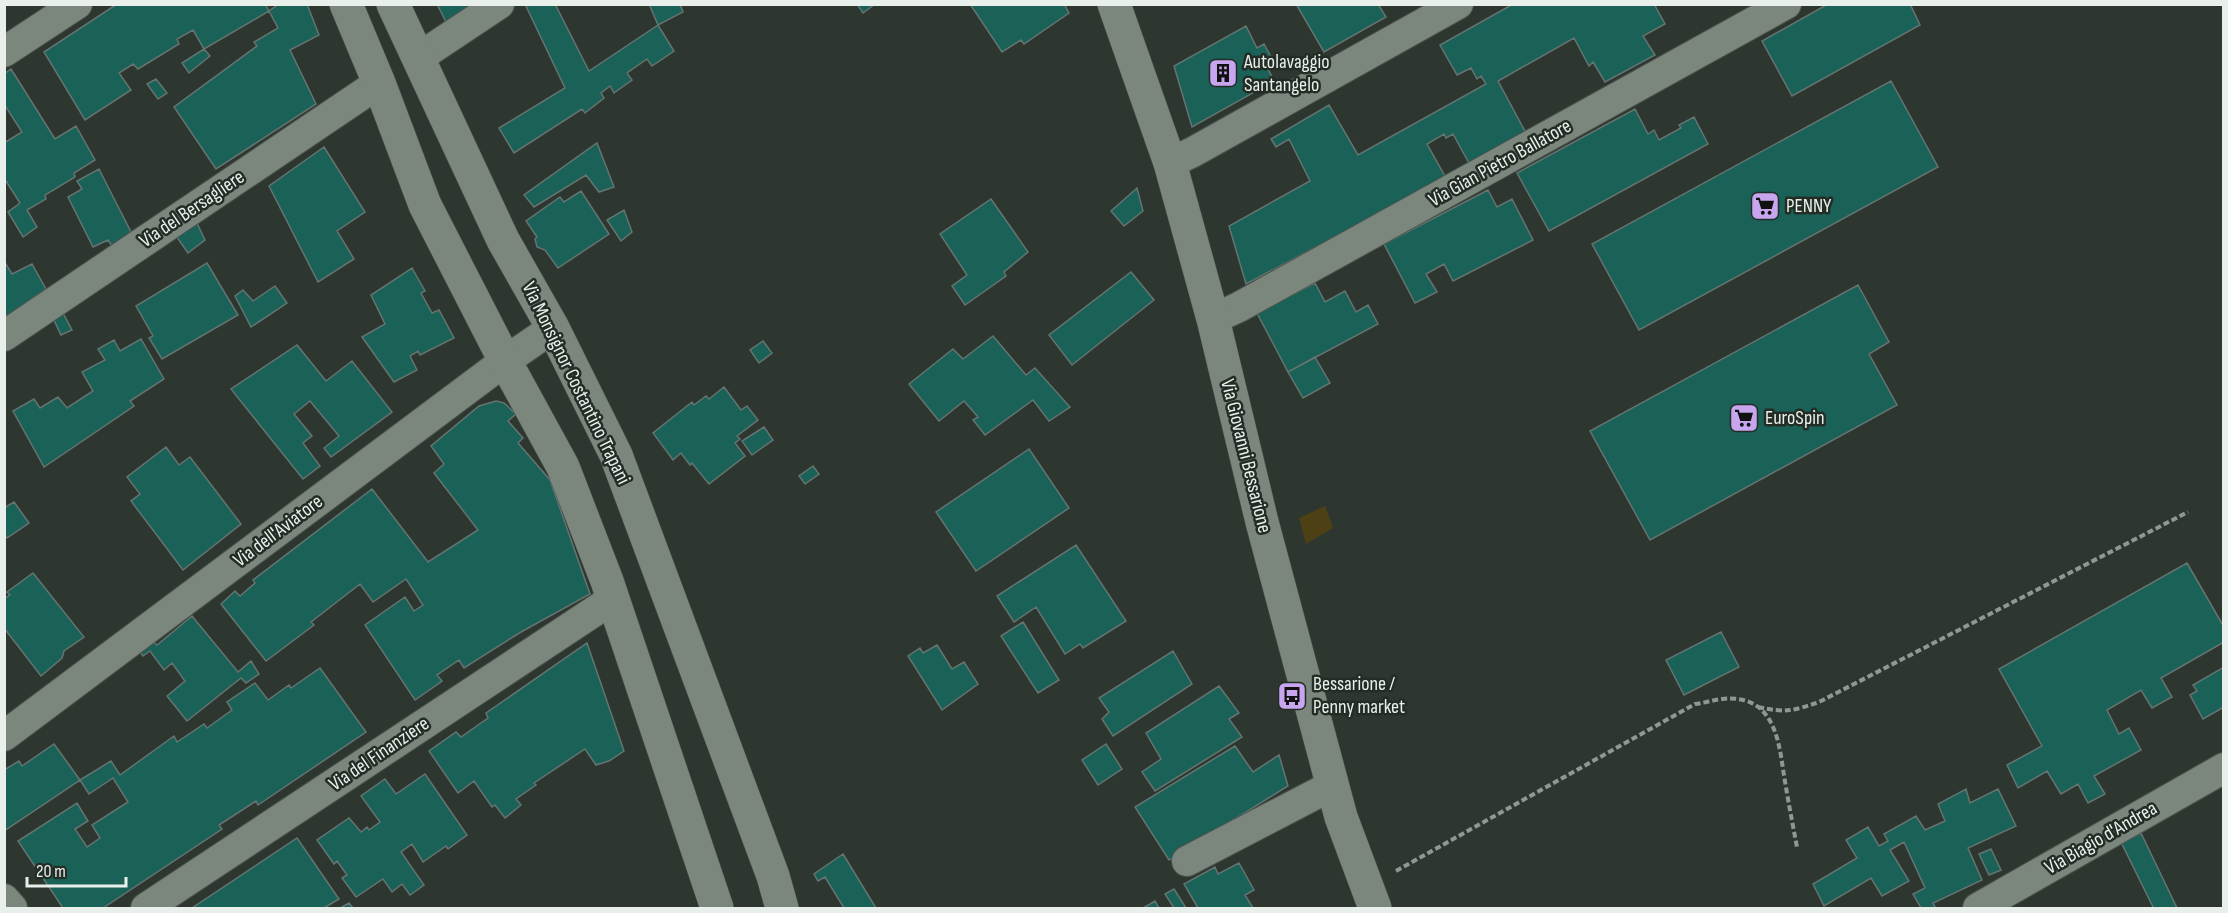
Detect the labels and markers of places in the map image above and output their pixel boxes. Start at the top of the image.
place label: Autolavaggio Santangelo [1243,50,1330,97]
building icon: Autolavaggio Santangelo [1207,57,1239,89]
supermarket icon: PENNY [1749,190,1781,222]
place label: PENNY [1786,194,1832,218]
supermarket icon: EuroSpin [1728,402,1760,434]
place label: EuroSpin [1765,406,1824,430]
place label: Bessarione / Penny market [1313,672,1405,719]
bus stop icon: Bessarione / Penny market [1276,680,1308,712]

